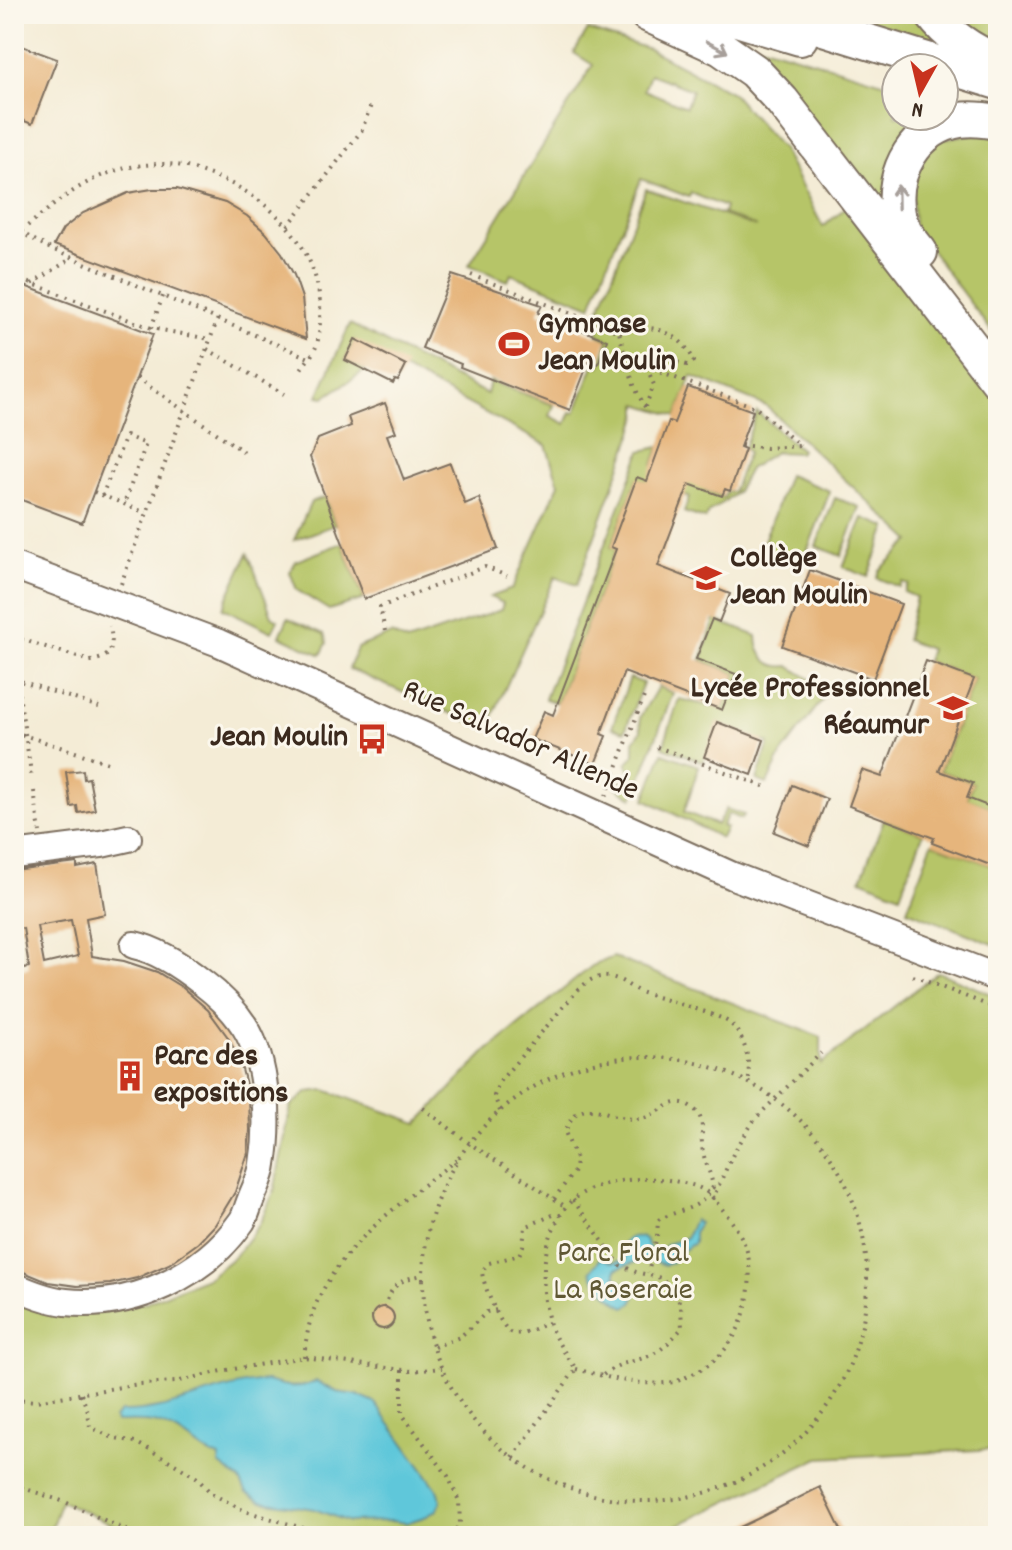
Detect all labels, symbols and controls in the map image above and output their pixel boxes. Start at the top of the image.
one-way arrow [705,40,729,56]
north arrow [880,52,960,132]
text: N [910,92,925,124]
one-way arrow [890,184,905,211]
place label: Gymnase Jean Moulin [538,303,676,386]
sports icon: Gymnase Jean Moulin [497,327,531,361]
place label: Collège Jean Moulin [730,537,868,620]
school or university icon: Collège Jean Moulin [689,561,723,595]
place label: Lycée Professionnel Réaumur [691,667,930,750]
street label: Rue Salvador Allende [394,669,646,815]
school or university icon: Lycée Professionnel Réaumur [936,691,970,725]
place label: Jean Moulin [210,716,348,762]
bus stop icon: Jean Moulin [355,722,389,756]
place label: Parc des expositions [154,1035,288,1118]
building icon: Parc des expositions [113,1059,147,1093]
park label: Parc Floral La Roseraie [553,1232,693,1315]

